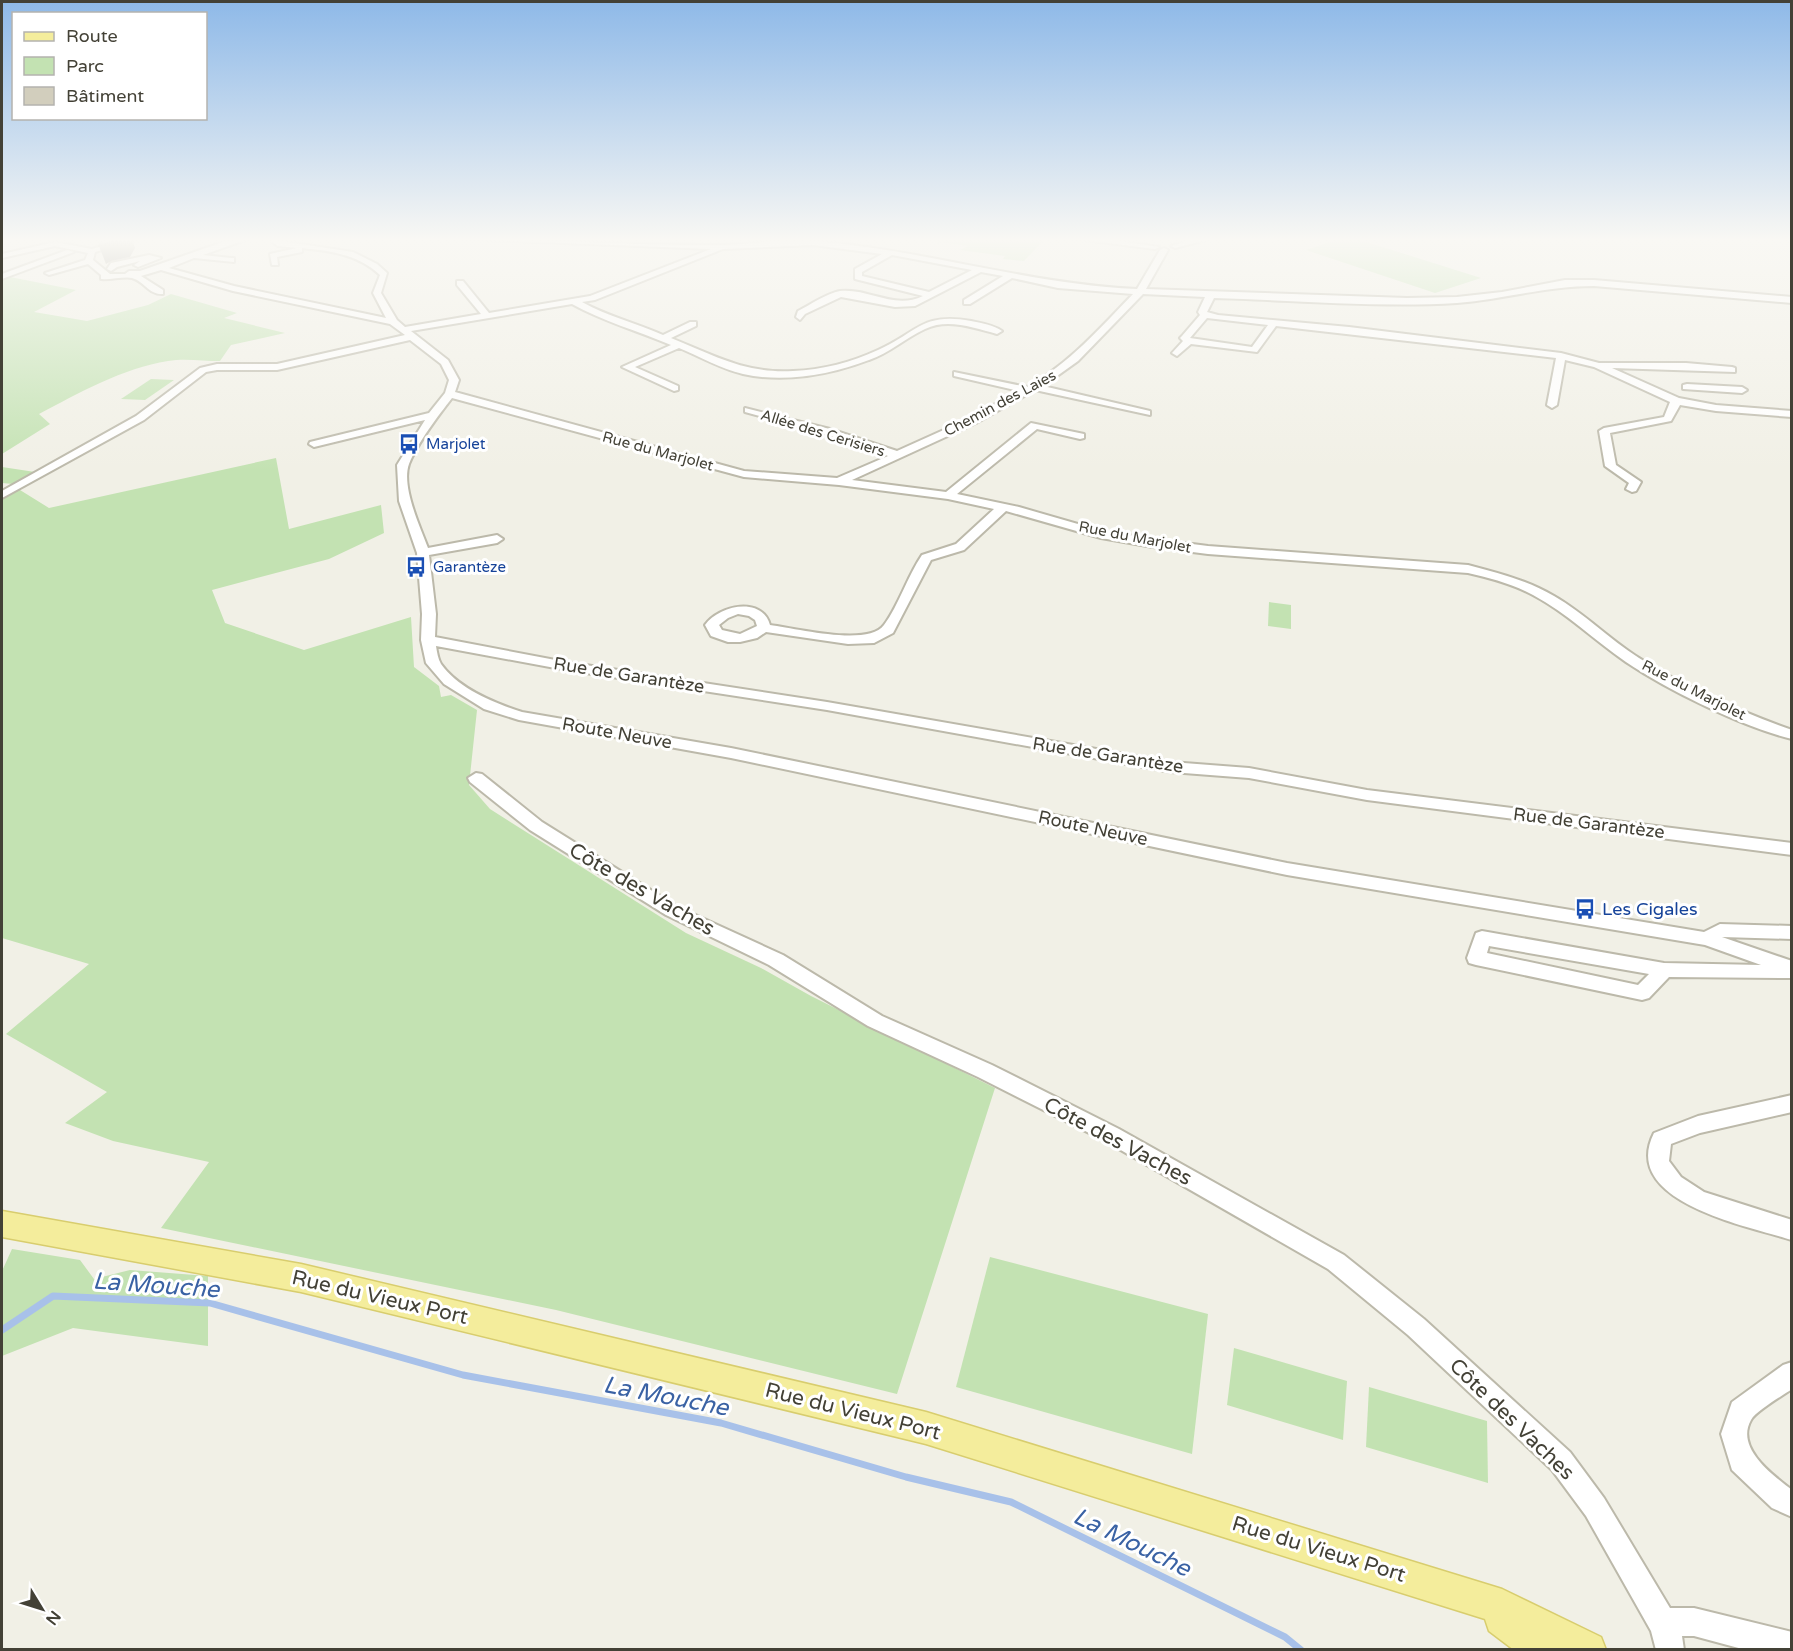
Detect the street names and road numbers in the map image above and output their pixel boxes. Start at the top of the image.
street label: Chemin des Laies [941,366,1059,440]
street label: Allée des Cerisiers [759,406,887,460]
street label: Rue du Marjolet [600,428,716,475]
street label: Rue du Marjolet [1077,517,1193,557]
street label: Rue de Garantèze [552,652,706,698]
street label: Rue du Marjolet [1639,656,1749,724]
street label: Route Neuve [560,713,674,753]
street label: Rue de Garantèze [1031,732,1185,778]
street label: Rue de Garantèze [1512,803,1666,843]
street label: Route Neuve [1036,806,1150,850]
street label: Côte des Vaches [564,838,719,941]
street label: Côte des Vaches [1039,1092,1196,1191]
street label: Rue du Vieux Port [289,1265,470,1330]
street label: Côte des Vaches [1444,1353,1579,1485]
street label: Rue du Vieux Port [762,1378,943,1445]
street label: Rue du Vieux Port [1229,1511,1409,1588]

